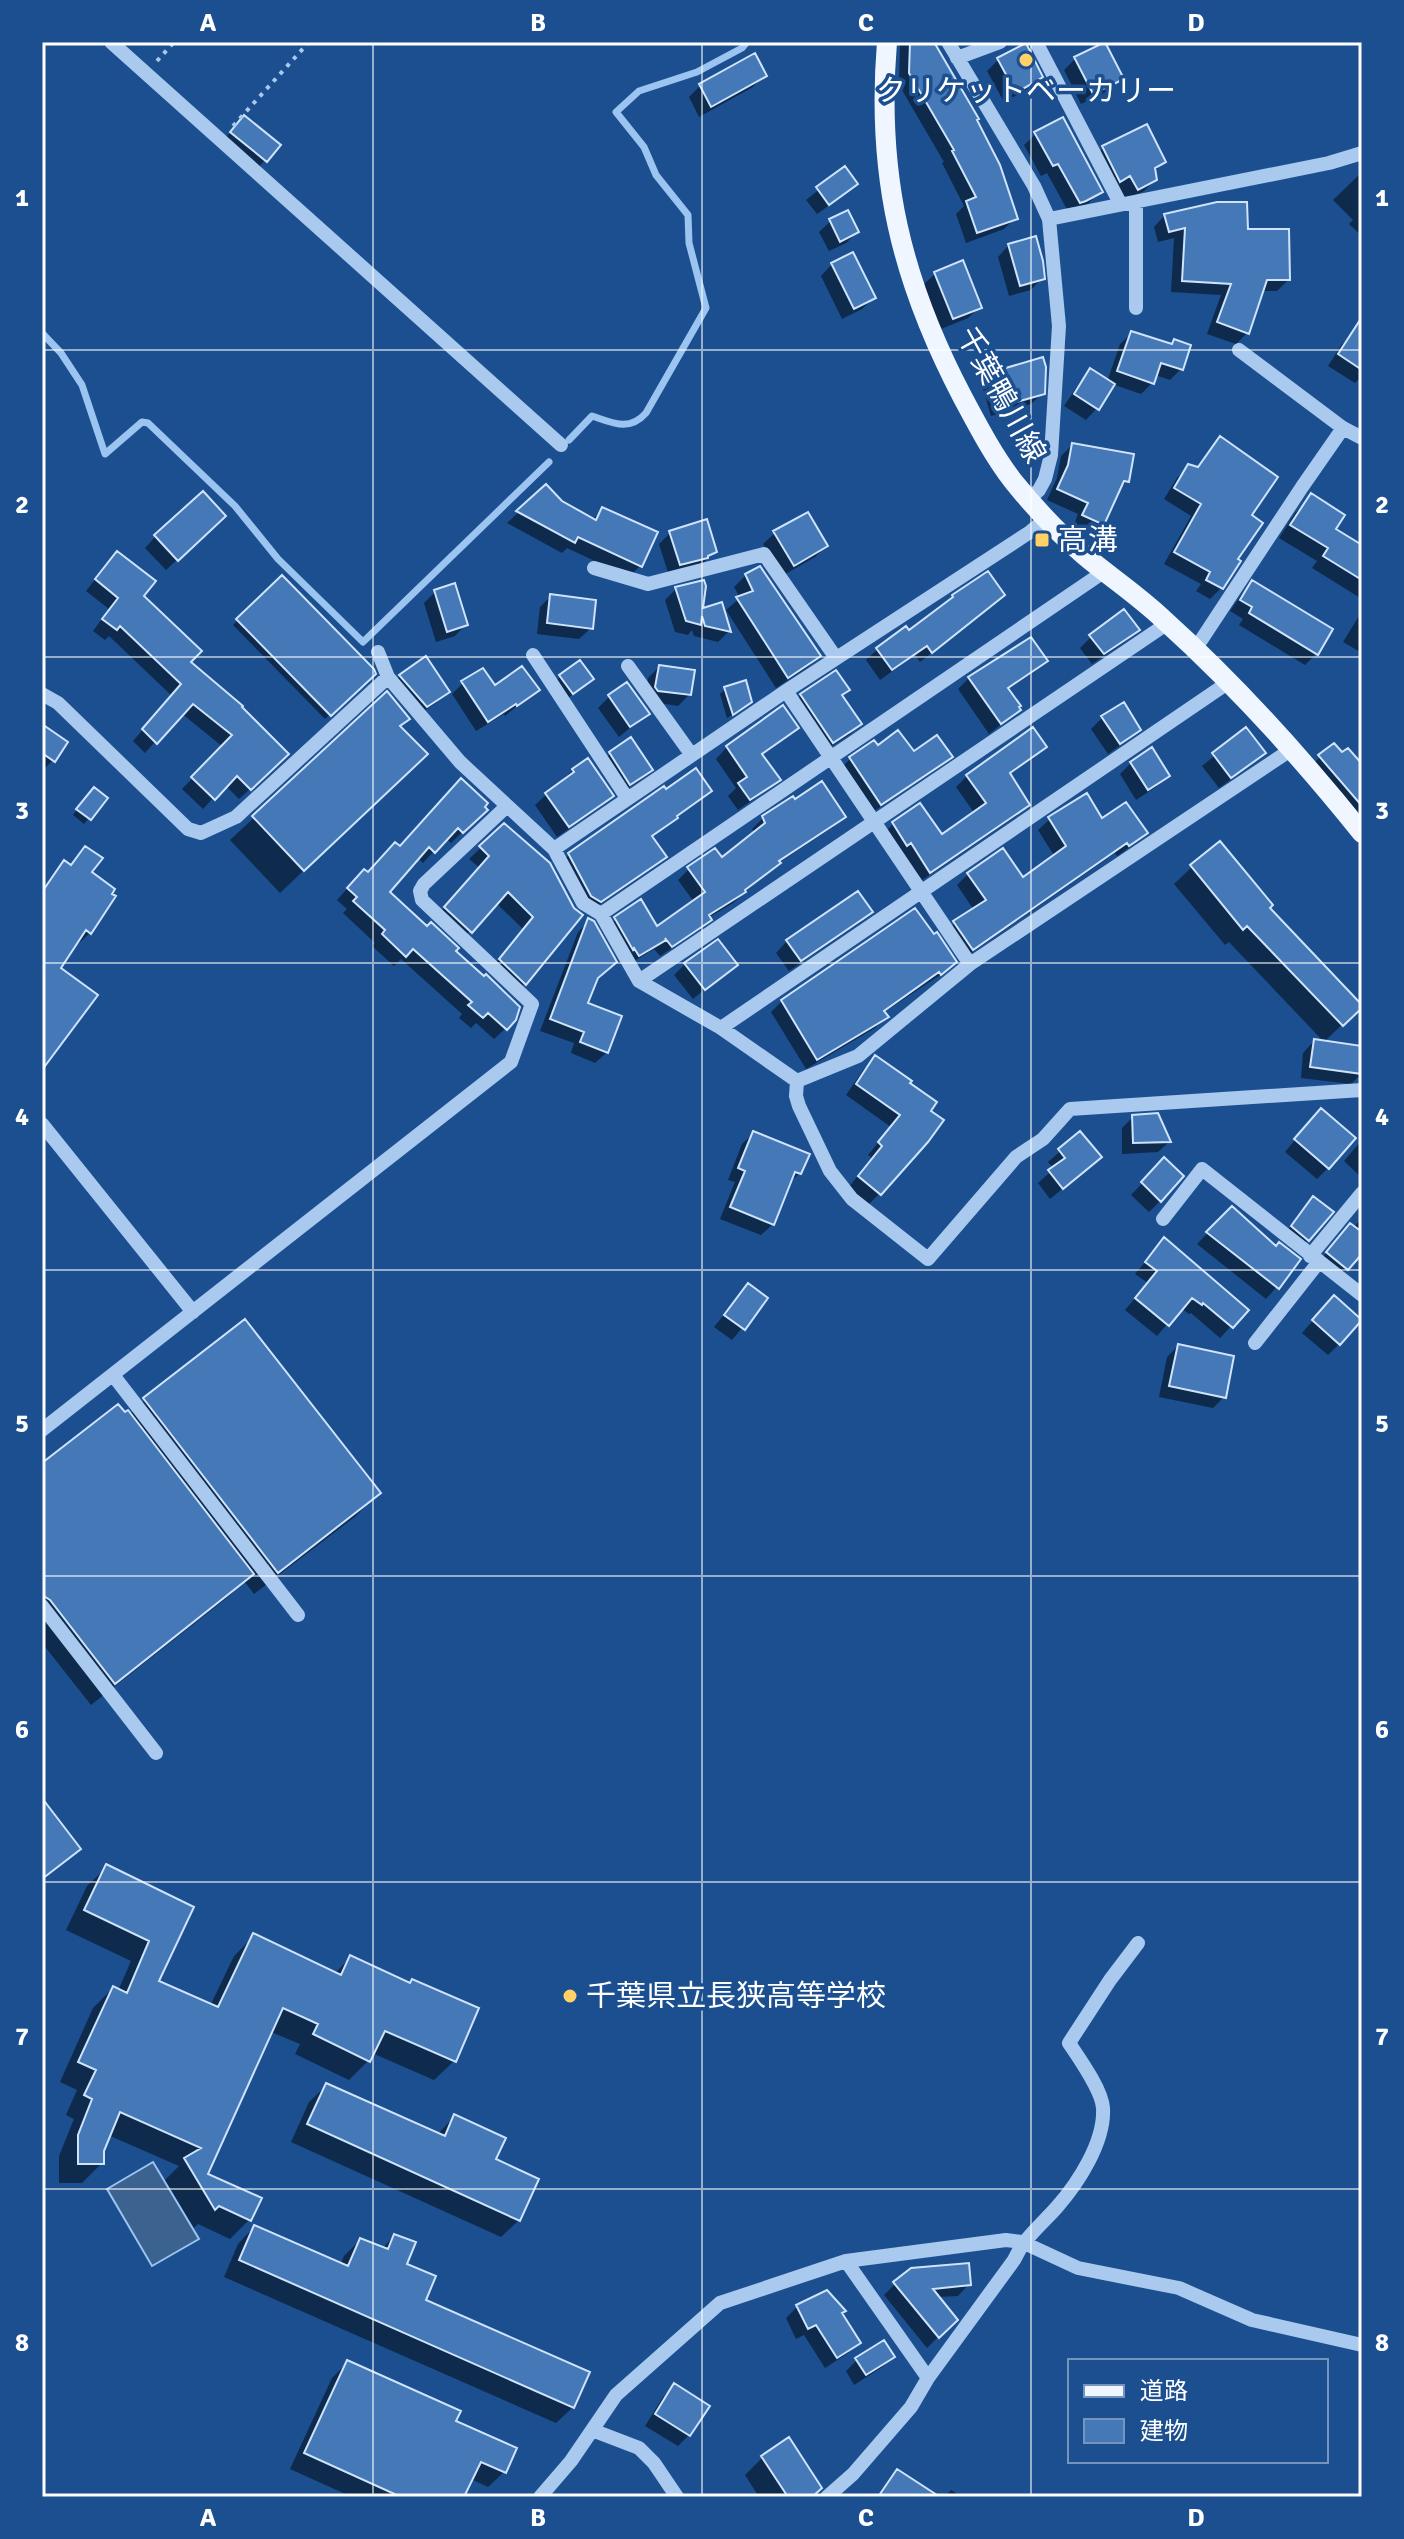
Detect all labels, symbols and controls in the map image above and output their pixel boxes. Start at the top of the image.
text: A [200,7,217,39]
text: B [530,7,546,39]
text: C [858,7,874,39]
text: D [1187,7,1205,39]
marker: クリケットベーカリー [1017,51,1035,69]
place label: クリケットベーカリー [876,73,1176,110]
text: 1 [15,182,29,214]
text: 1 [1375,182,1389,214]
street label: 千葉鴨川線 [948,320,1054,470]
text: 2 [15,489,29,521]
text: 2 [1375,489,1389,521]
place label: 高溝 [1058,522,1118,559]
marker: 高溝 [1033,531,1051,549]
text: 3 [15,795,29,827]
text: 3 [1375,795,1389,827]
text: 4 [15,1101,29,1133]
text: 4 [1375,1101,1389,1133]
text: 5 [15,1408,29,1440]
text: 5 [1375,1408,1389,1440]
text: 6 [15,1714,29,1746]
text: 6 [1375,1714,1389,1746]
place label: 千葉県立長狭高等学校 [586,1978,886,2015]
marker: 千葉県立長狭高等学校 [561,1987,579,2005]
text: 7 [15,2021,29,2053]
text: 7 [1375,2021,1389,2053]
text: 8 [15,2327,29,2359]
text: 8 [1375,2327,1389,2359]
legend [1068,2359,1328,2463]
text: 道路 [1140,2376,1188,2406]
text: 建物 [1140,2416,1188,2446]
text: A [200,2502,217,2534]
text: B [530,2502,546,2534]
text: C [858,2502,874,2534]
text: D [1187,2502,1205,2534]

